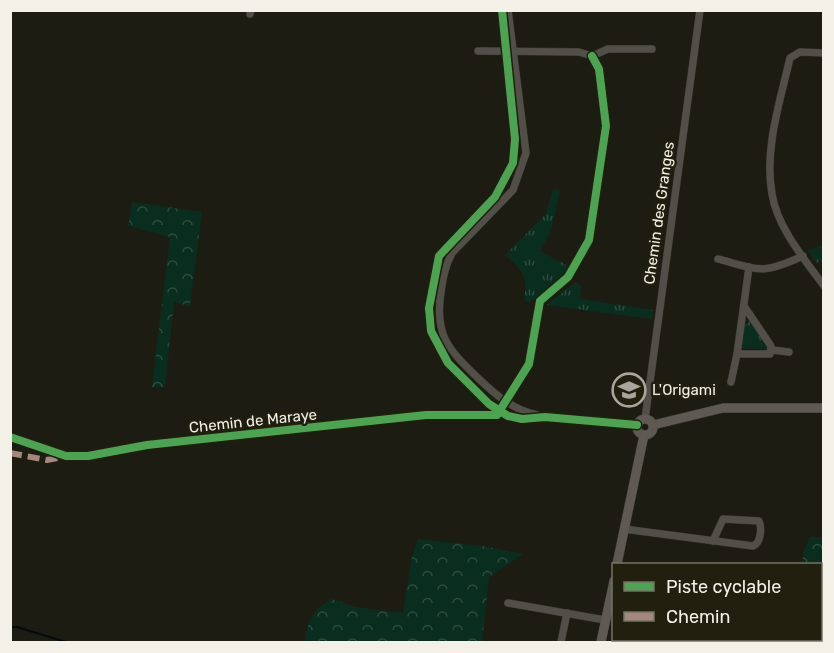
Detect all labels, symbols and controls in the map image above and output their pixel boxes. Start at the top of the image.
street label: Chemin des Granges [640,140,678,286]
school or university icon: L'Origami [611,372,647,408]
place label: L'Origami [652,381,716,399]
street label: Chemin de Maraye [188,405,318,437]
legend [612,563,822,641]
text: Piste cyclable [666,576,781,598]
text: Chemin [666,606,730,628]

